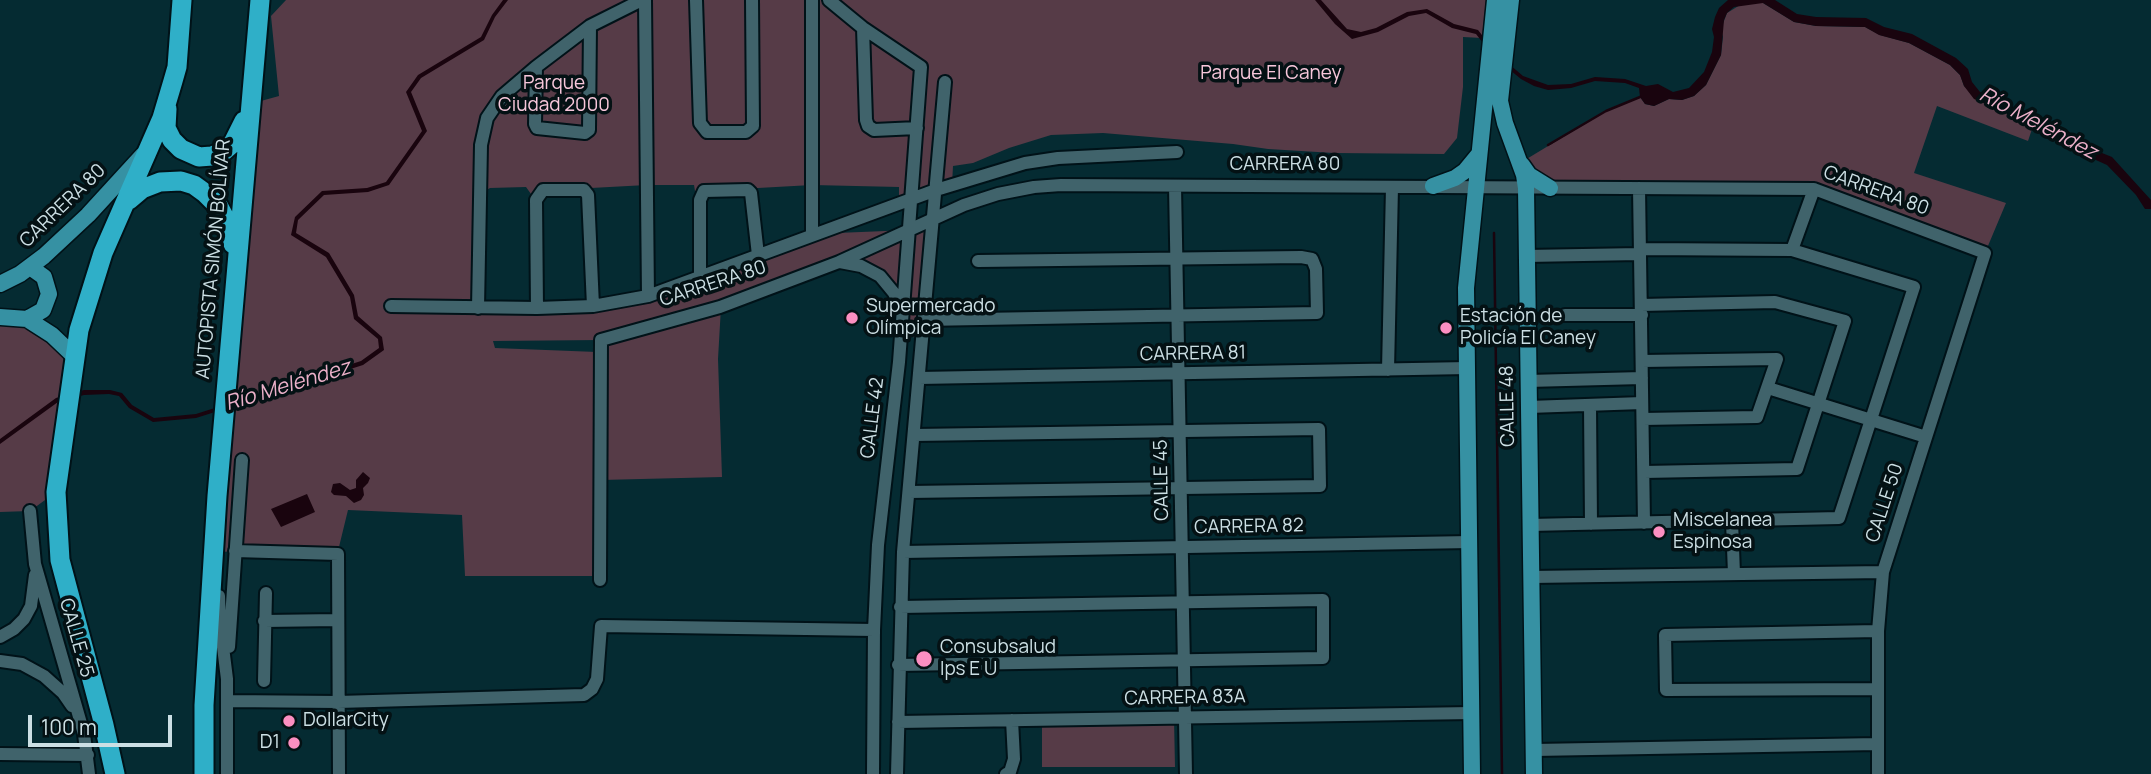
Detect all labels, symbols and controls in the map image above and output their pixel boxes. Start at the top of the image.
park label: Parque El Caney [1200,63,1342,85]
park label: Parque Ciudad 2000 [498,73,610,117]
water label: Río Meléndez [1975,82,2101,166]
street label: AUTOPISTA SIMÓN BOLÍVAR [192,138,236,380]
street label: CARRERA 80 [1230,154,1340,176]
street label: CARRERA 80 [15,159,111,253]
street label: CARRERA 80 [1820,161,1932,221]
street label: CARRERA 80 [657,256,769,312]
place label: Supermercado Olímpica [866,296,996,340]
place label: Estación de Policía El Caney [1460,306,1596,350]
marker: Supermercado Olímpica [844,310,860,326]
marker: Estación de Policía El Caney [1438,320,1454,336]
street label: CARRERA 81 [1140,342,1246,366]
water label: Río Meléndez [222,355,354,417]
street label: CALLE 48 [1496,365,1520,447]
street label: CALLE 42 [857,376,889,460]
street label: CALLE 45 [1150,439,1174,521]
street label: CALLE 50 [1862,461,1908,545]
place label: Miscelanea Espinosa [1673,510,1772,554]
street label: CARRERA 82 [1194,515,1304,539]
marker: Miscelanea Espinosa [1651,524,1667,540]
street label: CALLE 25 [54,596,98,680]
place label: Consubsalud Ips E U [940,637,1056,681]
marker: Consubsalud Ips E U [914,649,934,669]
street label: CARRERA 83A [1124,686,1246,710]
scale bar [32,700,175,744]
place label: DollarCity [303,710,389,732]
text: 100 m [41,713,97,741]
marker: DollarCity [281,713,297,729]
place label: D1 [260,732,280,754]
marker: D1 [286,735,302,751]

